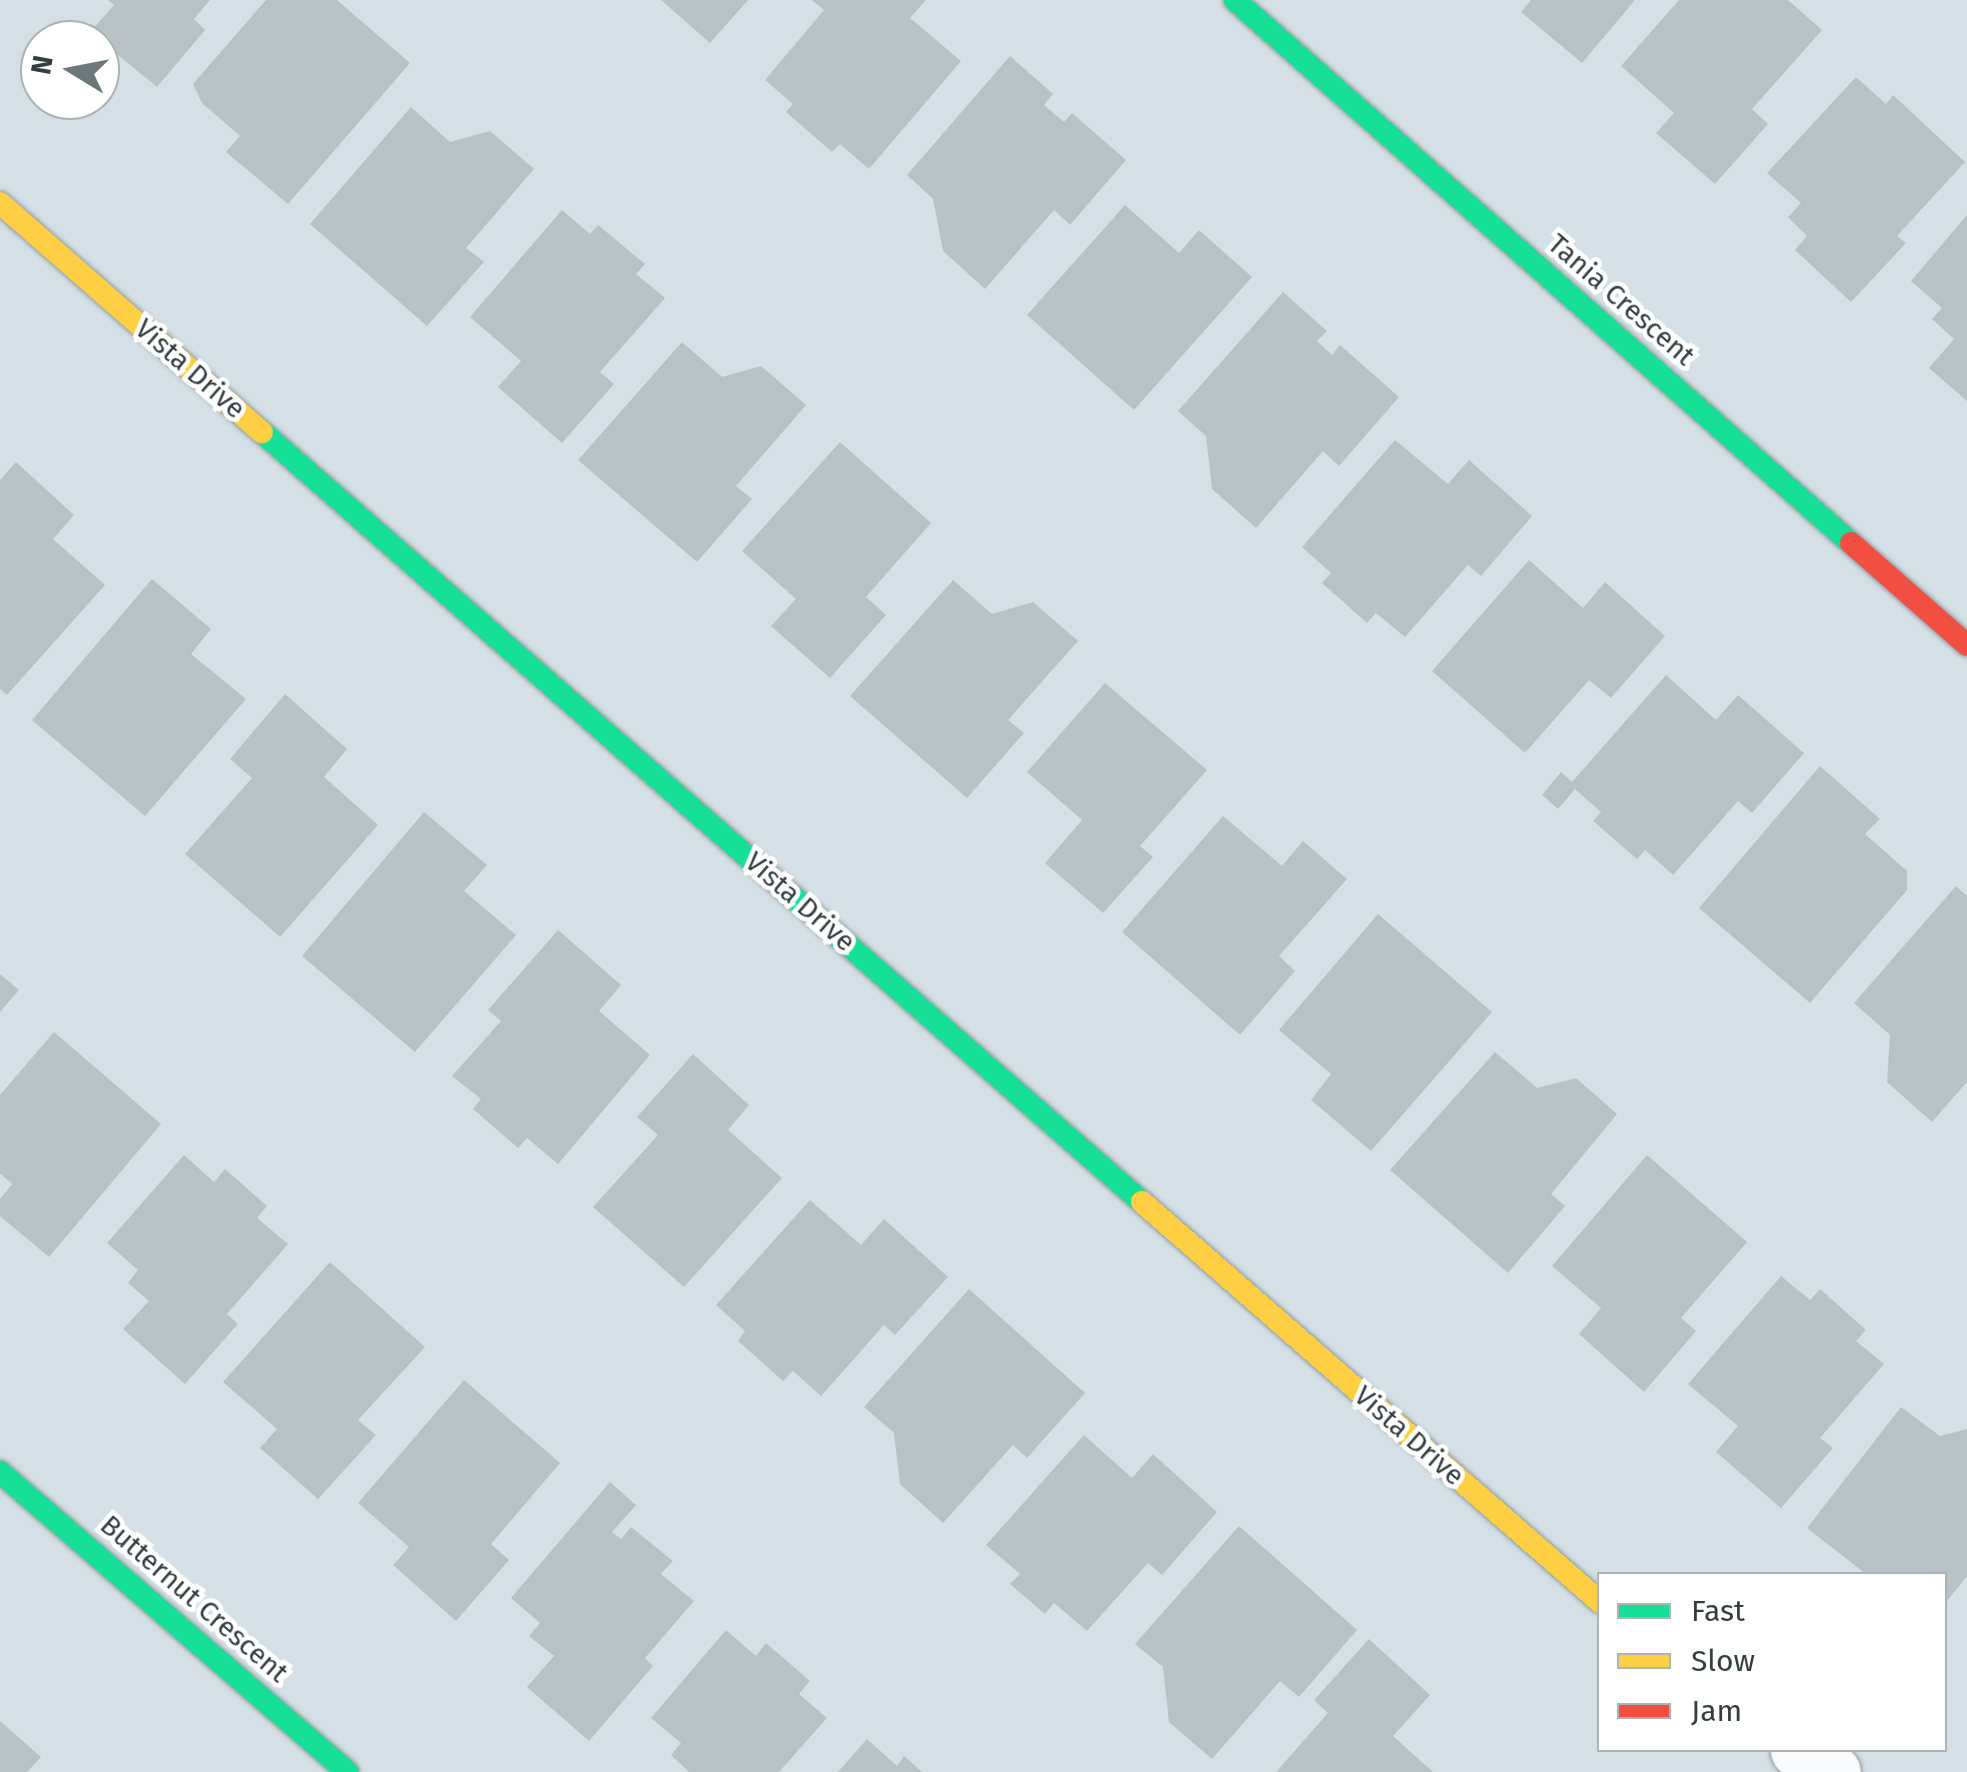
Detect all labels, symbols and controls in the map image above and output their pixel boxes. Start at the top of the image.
north arrow [20,20,120,120]
text: N [24,53,60,77]
street label: Tania Crescent [1541,227,1701,373]
street label: Vista Drive [128,312,252,426]
street label: Vista Drive [738,845,862,959]
street label: Vista Drive [1347,1379,1471,1493]
street label: Butternut Crescent [93,1508,295,1690]
legend [1597,1572,1947,1752]
text: Fast [1691,1593,1745,1629]
text: Slow [1691,1643,1755,1679]
text: Jam [1691,1693,1742,1729]

